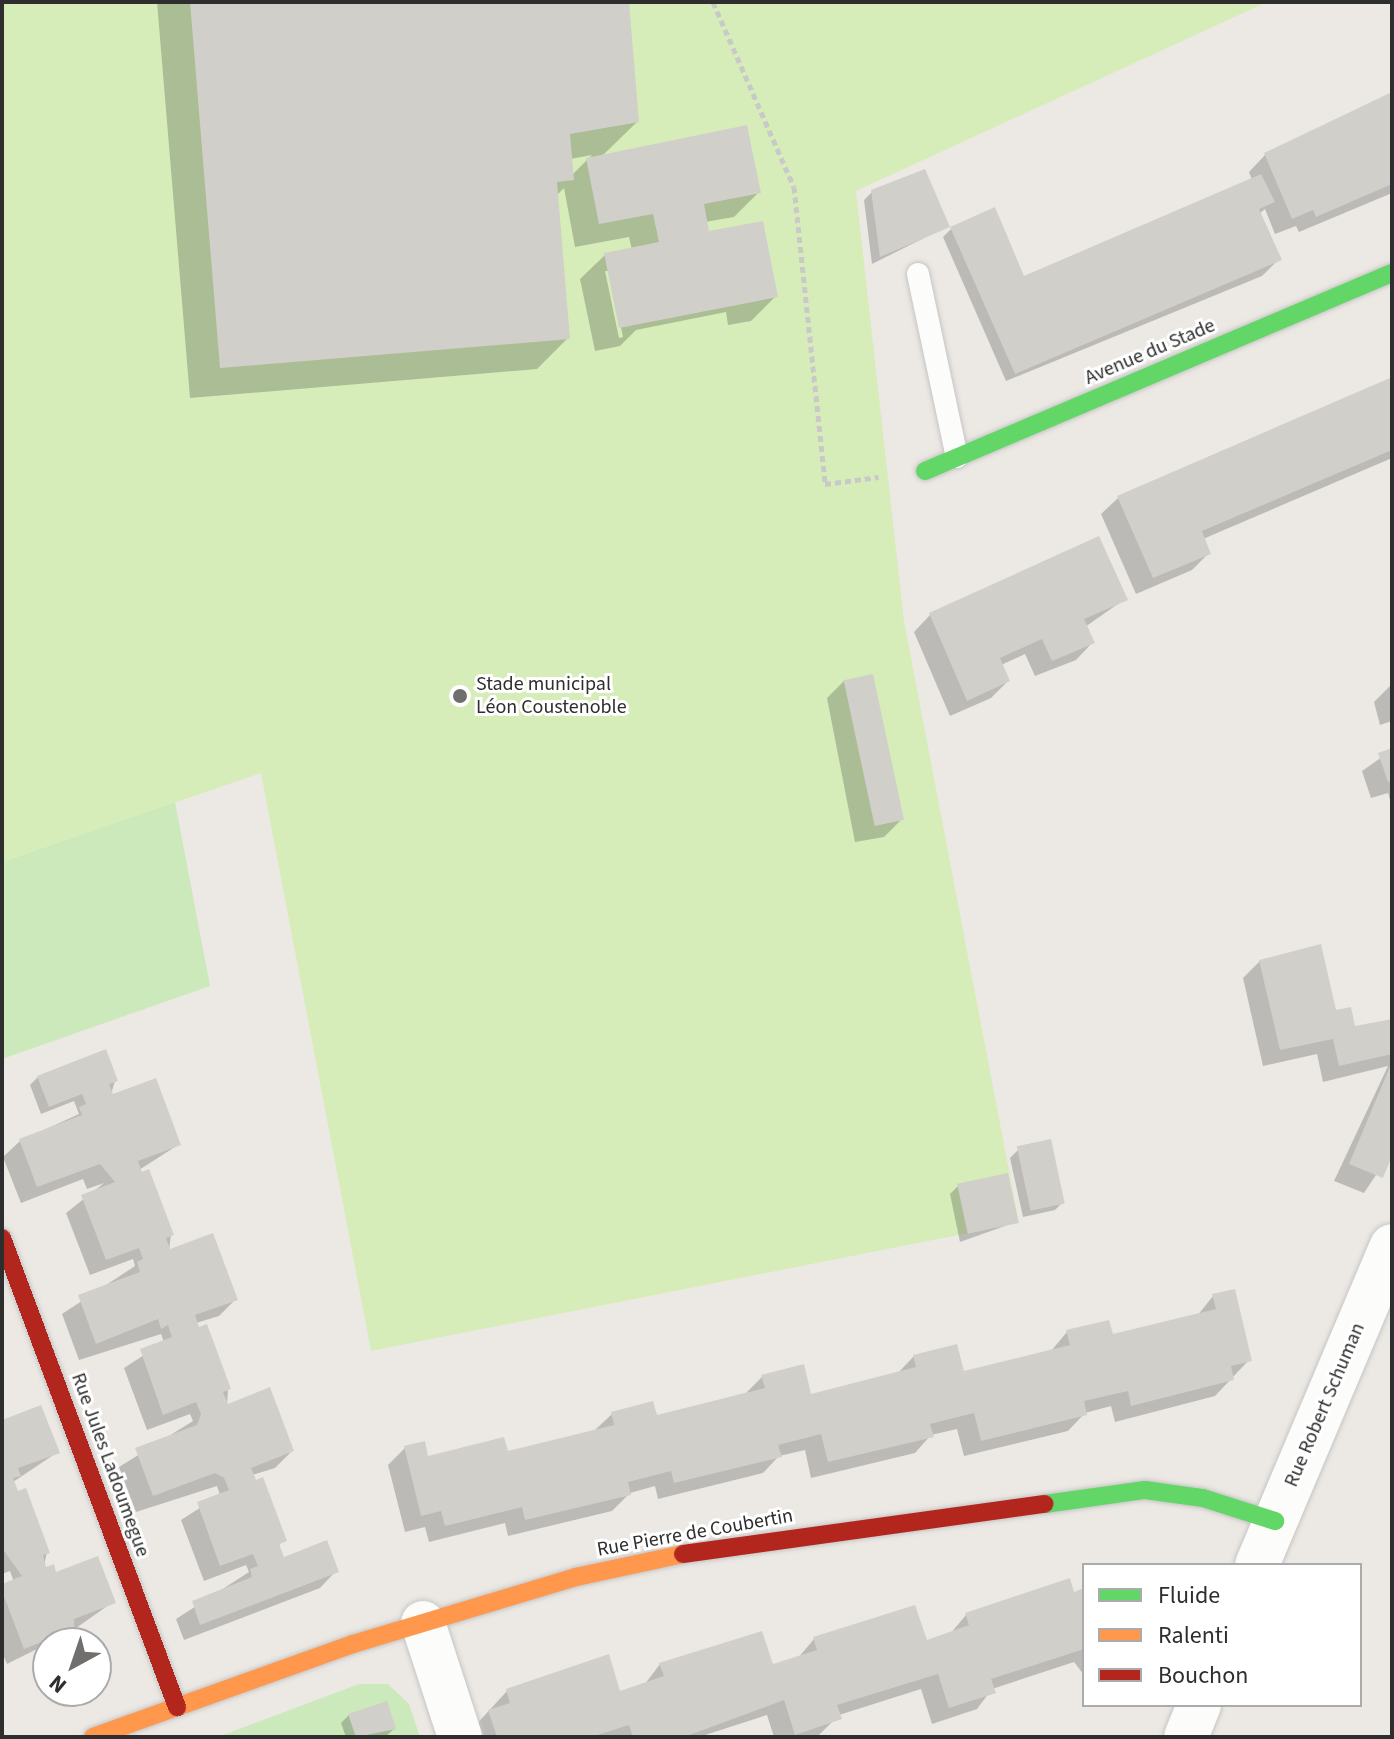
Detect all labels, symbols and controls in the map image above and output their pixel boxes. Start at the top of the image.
street label: Avenue du Stade [1081,314,1219,390]
place label: Stade municipal Léon Coustenoble [476,672,627,719]
marker: Stade municipal Léon Coustenoble [451,687,469,705]
street label: Rue Robert Schuman [1280,1319,1370,1491]
street label: Rue Jules Ladoumegue [66,1370,154,1560]
street label: Rue Pierre de Coubertin [595,1504,795,1562]
legend [1082,1563,1362,1707]
text: Fluide [1158,1578,1220,1613]
text: Ralenti [1158,1618,1229,1653]
north arrow [32,1627,112,1707]
text: Bouchon [1158,1658,1248,1693]
text: N [42,1667,74,1701]

